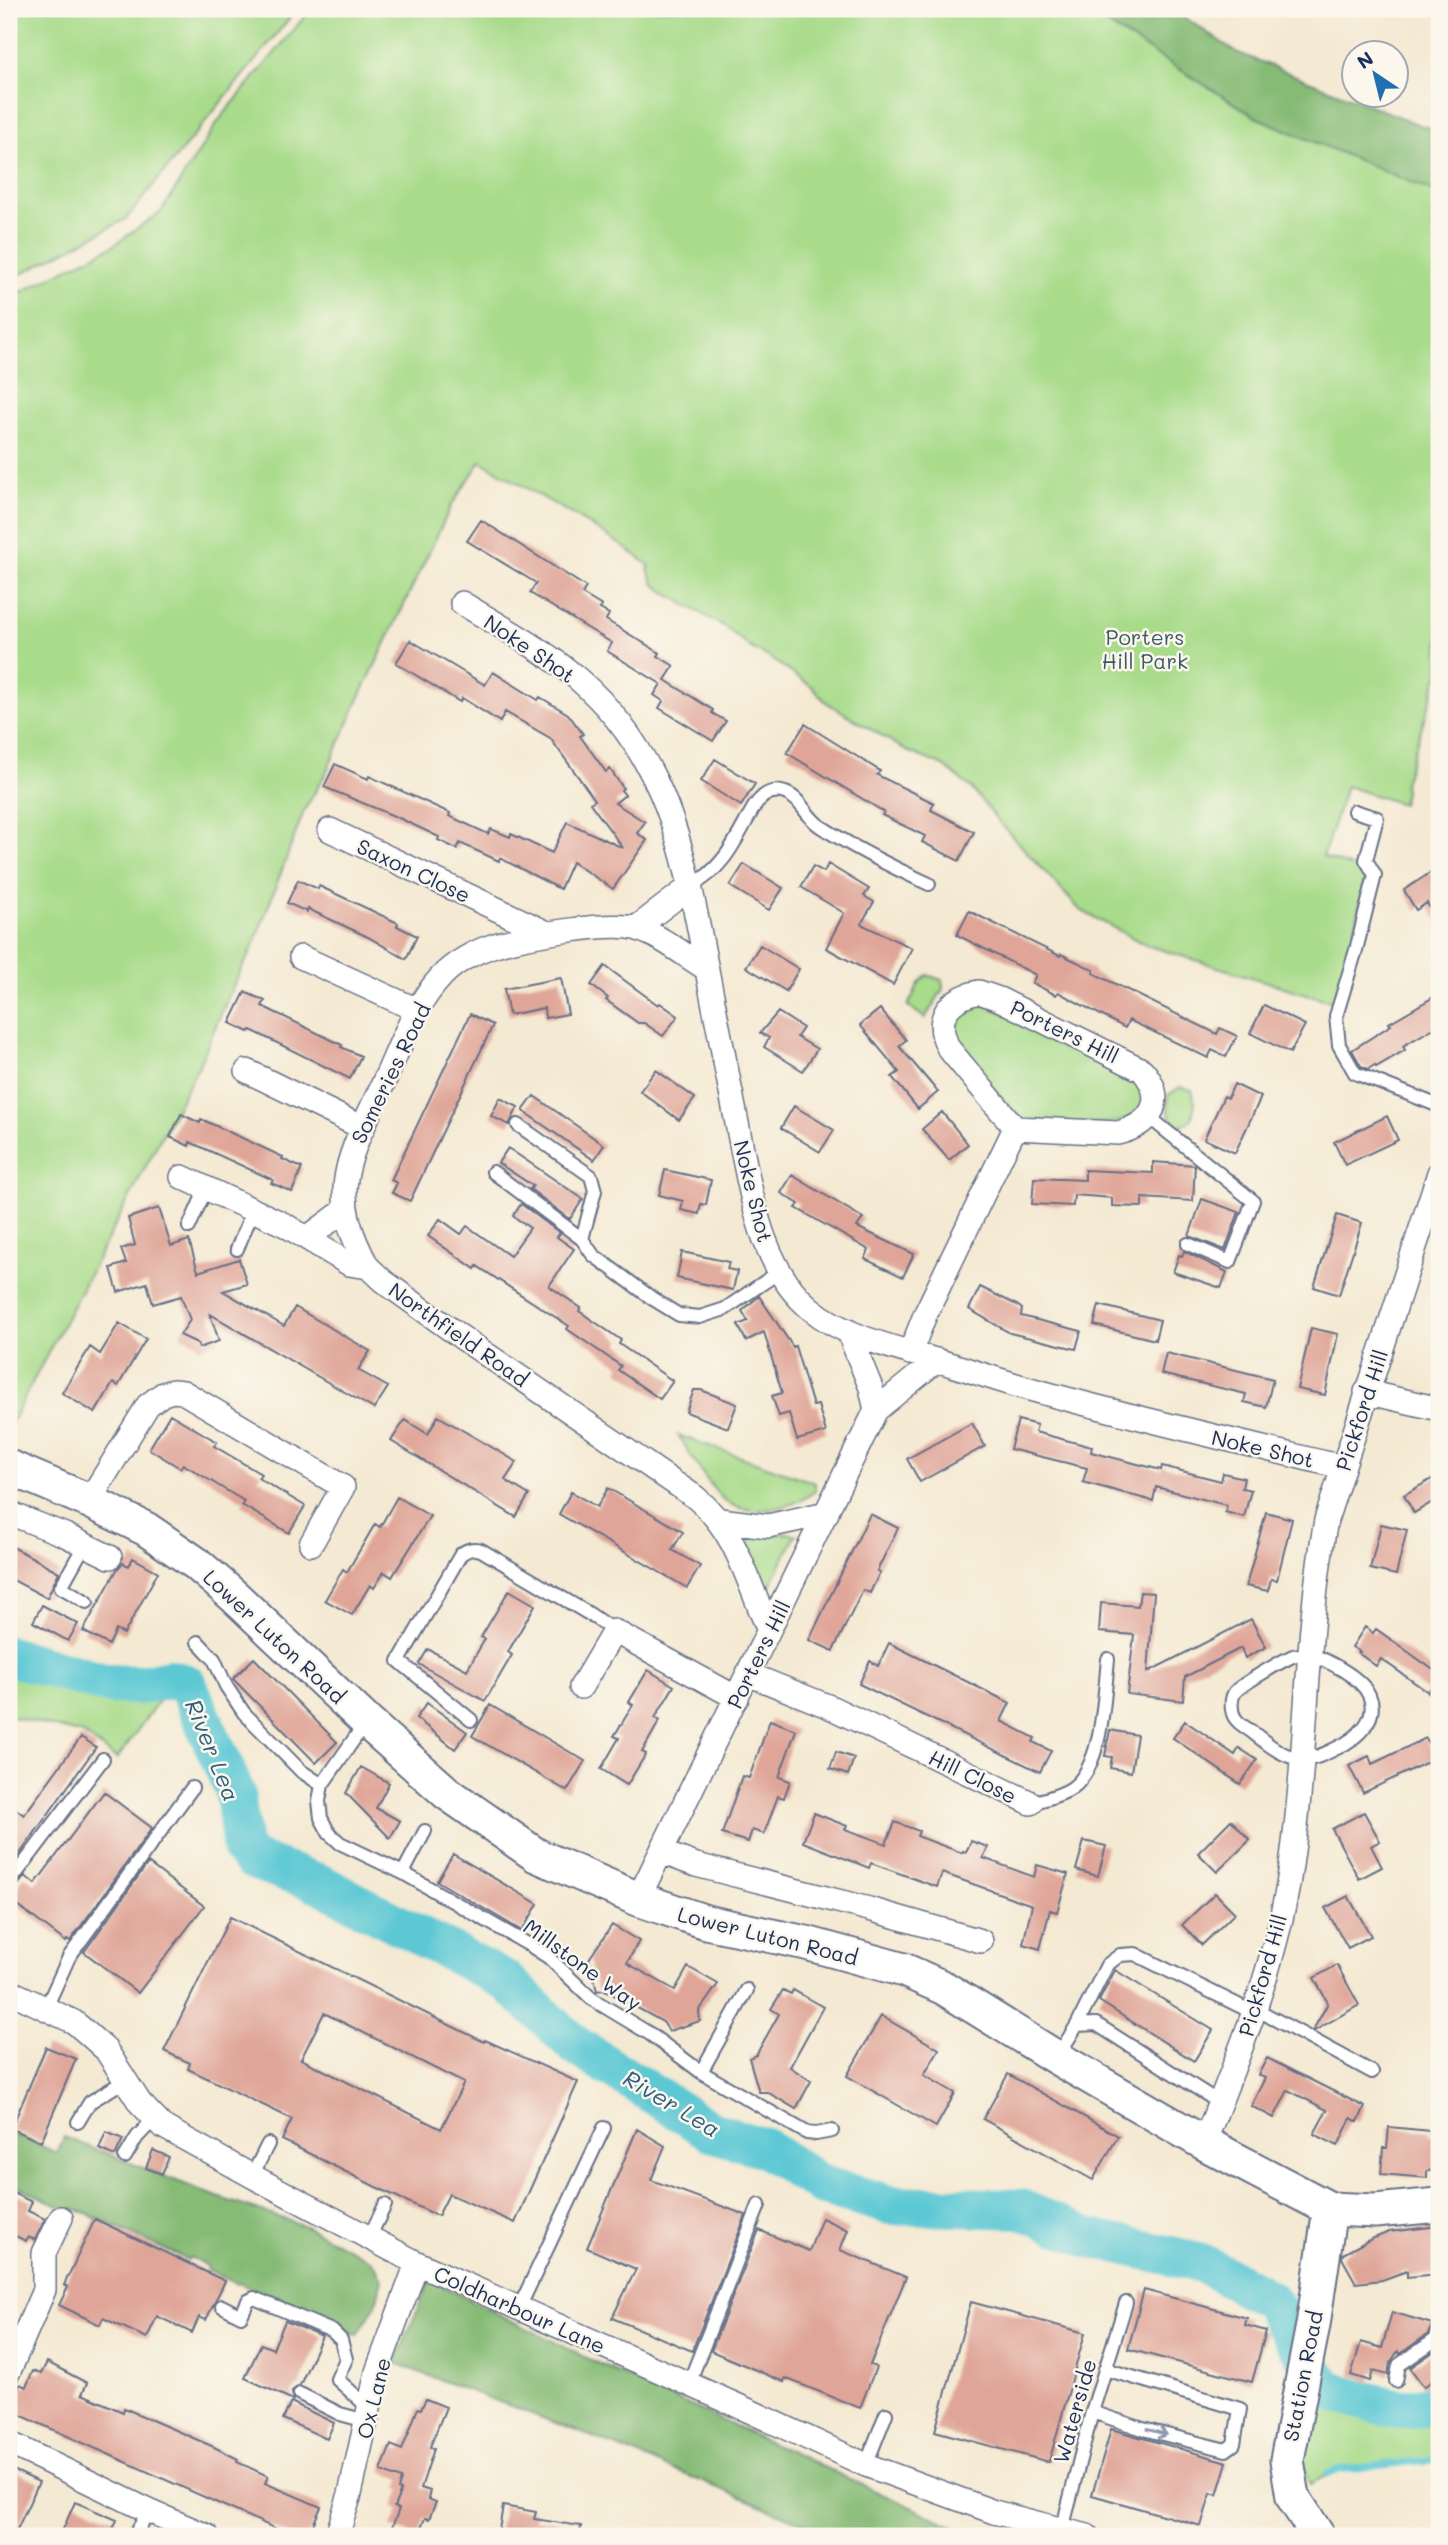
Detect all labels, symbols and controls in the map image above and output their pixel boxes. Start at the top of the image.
north arrow [1340,38,1410,108]
text: N [1352,45,1378,74]
street label: Noke Shot [479,608,581,688]
park label: Porters Hill Park [1102,623,1188,674]
street label: Saxon Close [353,832,475,908]
street label: Porters Hill [1006,993,1124,1069]
street label: Someries Road [344,998,436,1148]
street label: Noke Shot [728,1137,780,1245]
street label: Northfield Road [384,1276,534,1392]
street label: Pickford Hill [1329,1346,1393,1474]
street label: Noke Shot [1209,1423,1317,1473]
street label: Lower Luton Road [198,1563,352,1709]
street label: Porters Hill [720,1595,796,1713]
water label: River Lea [179,1694,247,1806]
street label: Hill Close [925,1743,1021,1809]
street label: Lower Luton Road [675,1900,861,1970]
street label: Pickford Hill [1232,1911,1292,2039]
street label: Millstone Way [519,1912,647,2016]
water label: River Lea [618,2062,726,2144]
street label: Coldharbour Lane [430,2259,610,2359]
street label: Station Road [1276,2308,1328,2444]
street label: Ox Lane [350,2355,396,2441]
street label: Waterside [1046,2356,1102,2466]
one-way arrow [1145,2426,1168,2439]

